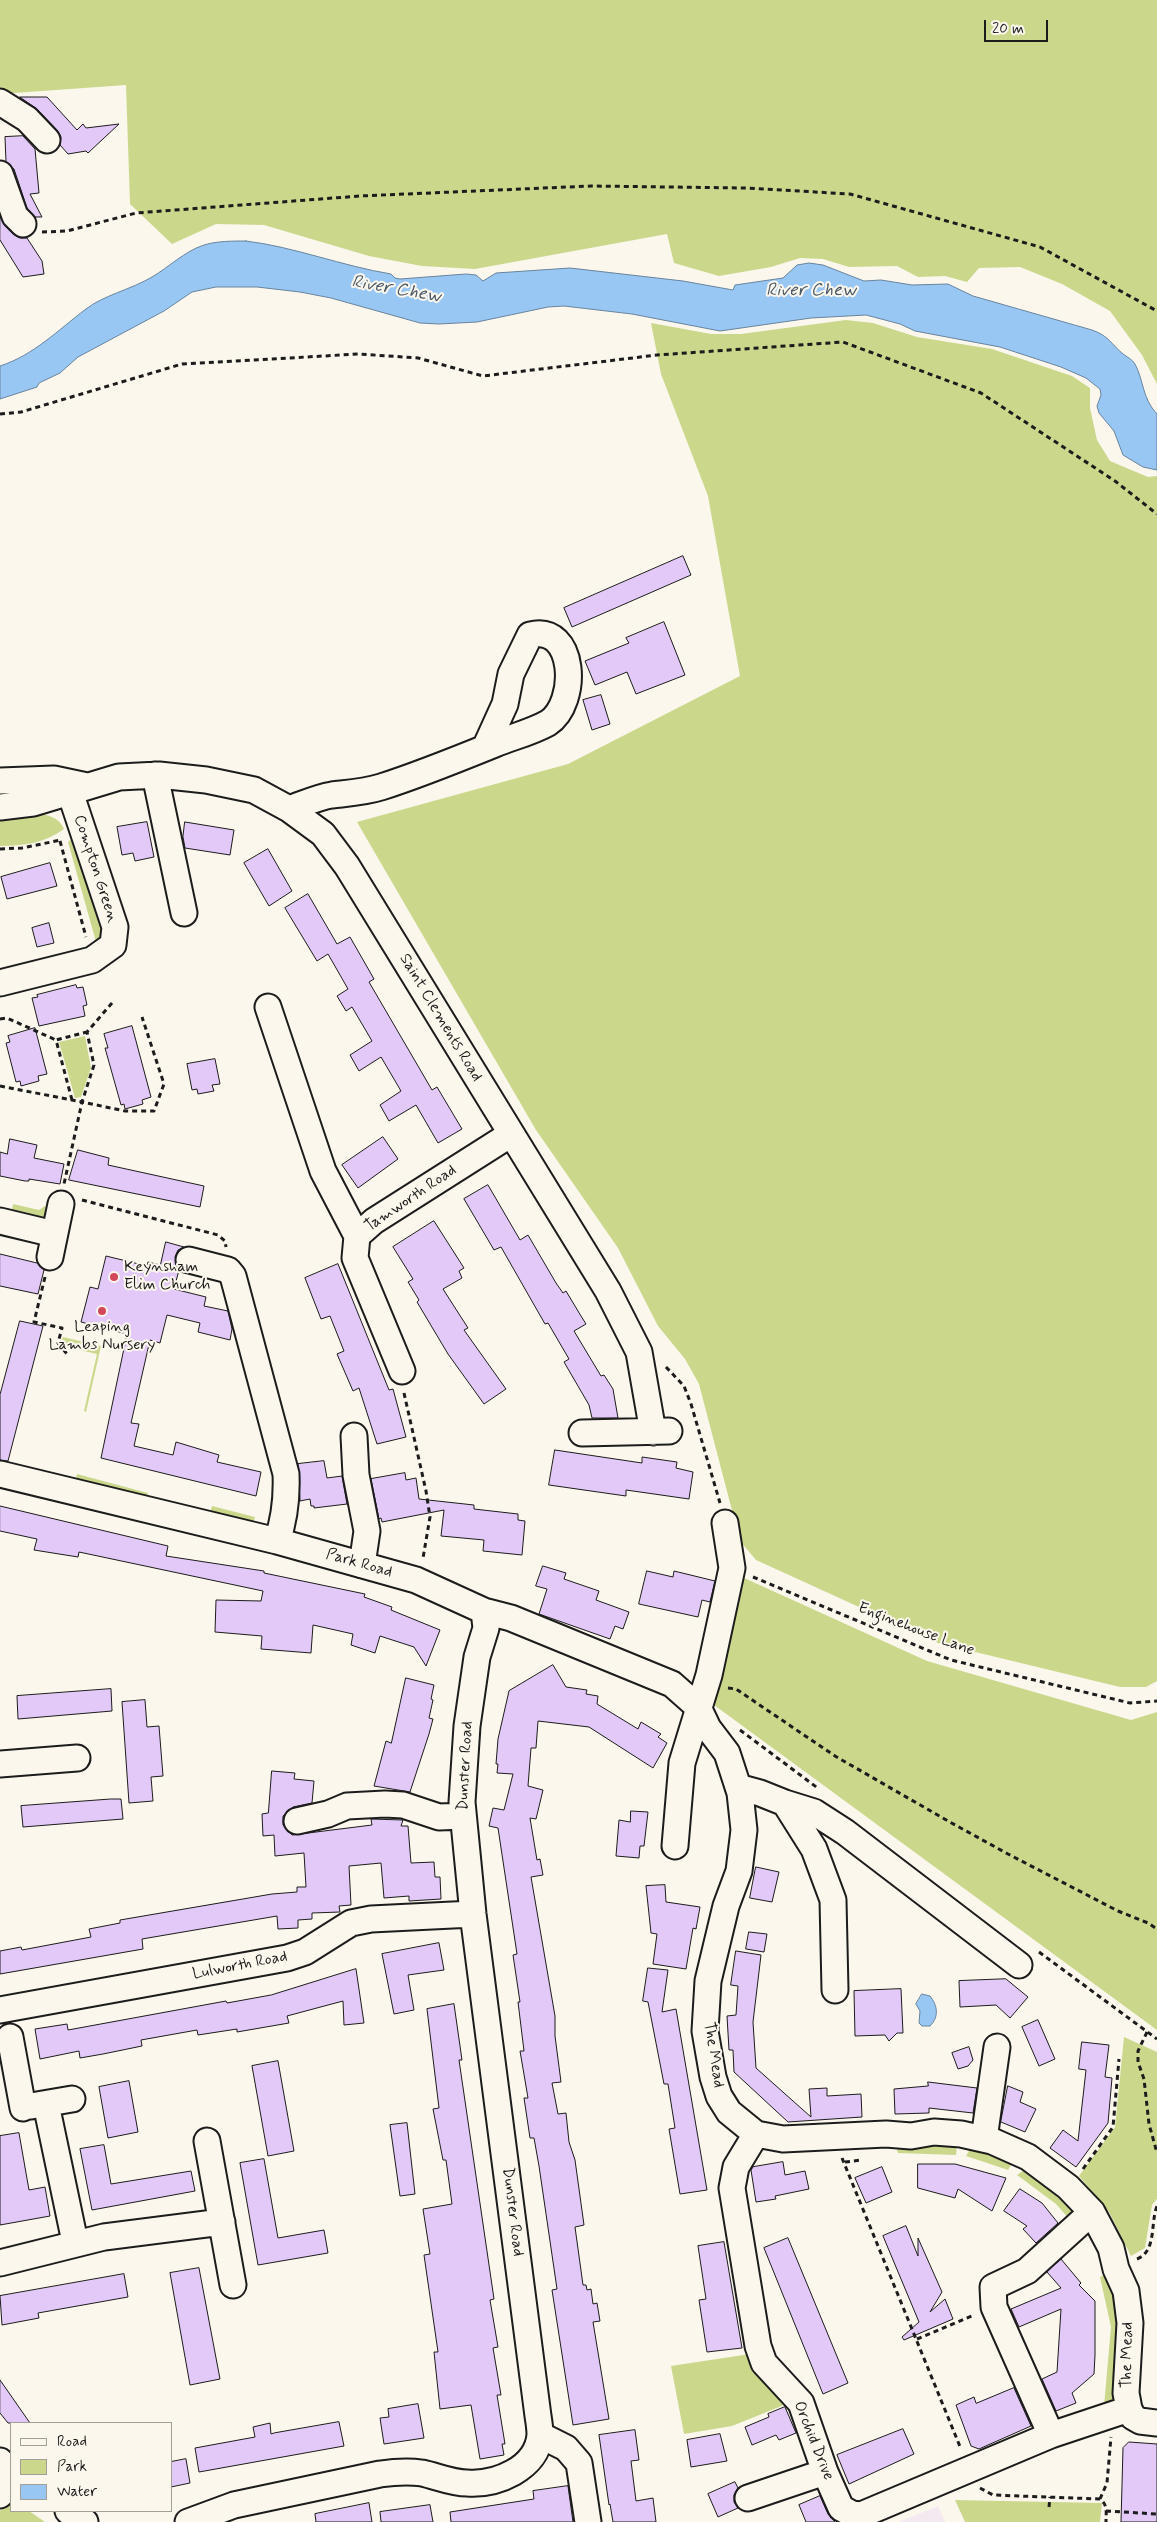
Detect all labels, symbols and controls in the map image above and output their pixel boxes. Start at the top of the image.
scale bar [987,10,1051,42]
text: 20 m [992,19,1024,39]
water label: River Chew [350,272,442,308]
water label: River Chew [766,280,856,302]
street label: Compton Green [69,813,121,925]
street label: Saint Clements Road [394,951,486,1085]
street label: Tamworth Road [362,1161,460,1237]
place label: Keynsham Elim Church [124,1258,210,1296]
marker: Keynsham Elim Church [108,1271,120,1283]
marker: Leaping Lambs Nursery [96,1305,108,1317]
place label: Leaping Lambs Nursery [49,1318,155,1356]
street label: Park Road [324,1545,394,1583]
street label: Enginehouse Lane [855,1599,977,1661]
street label: Dunster Road [454,1721,478,1811]
street label: Lulworth Road [191,1947,289,1985]
street label: The Mead [698,2021,728,2089]
street label: Dunster Road [497,2166,527,2258]
street label: The Mead [1118,2322,1138,2388]
street label: Orchid Drive [788,2399,838,2483]
legend [10,2422,172,2512]
text: Road [57,2432,87,2452]
text: Park [57,2457,87,2477]
text: Water [57,2482,97,2502]

